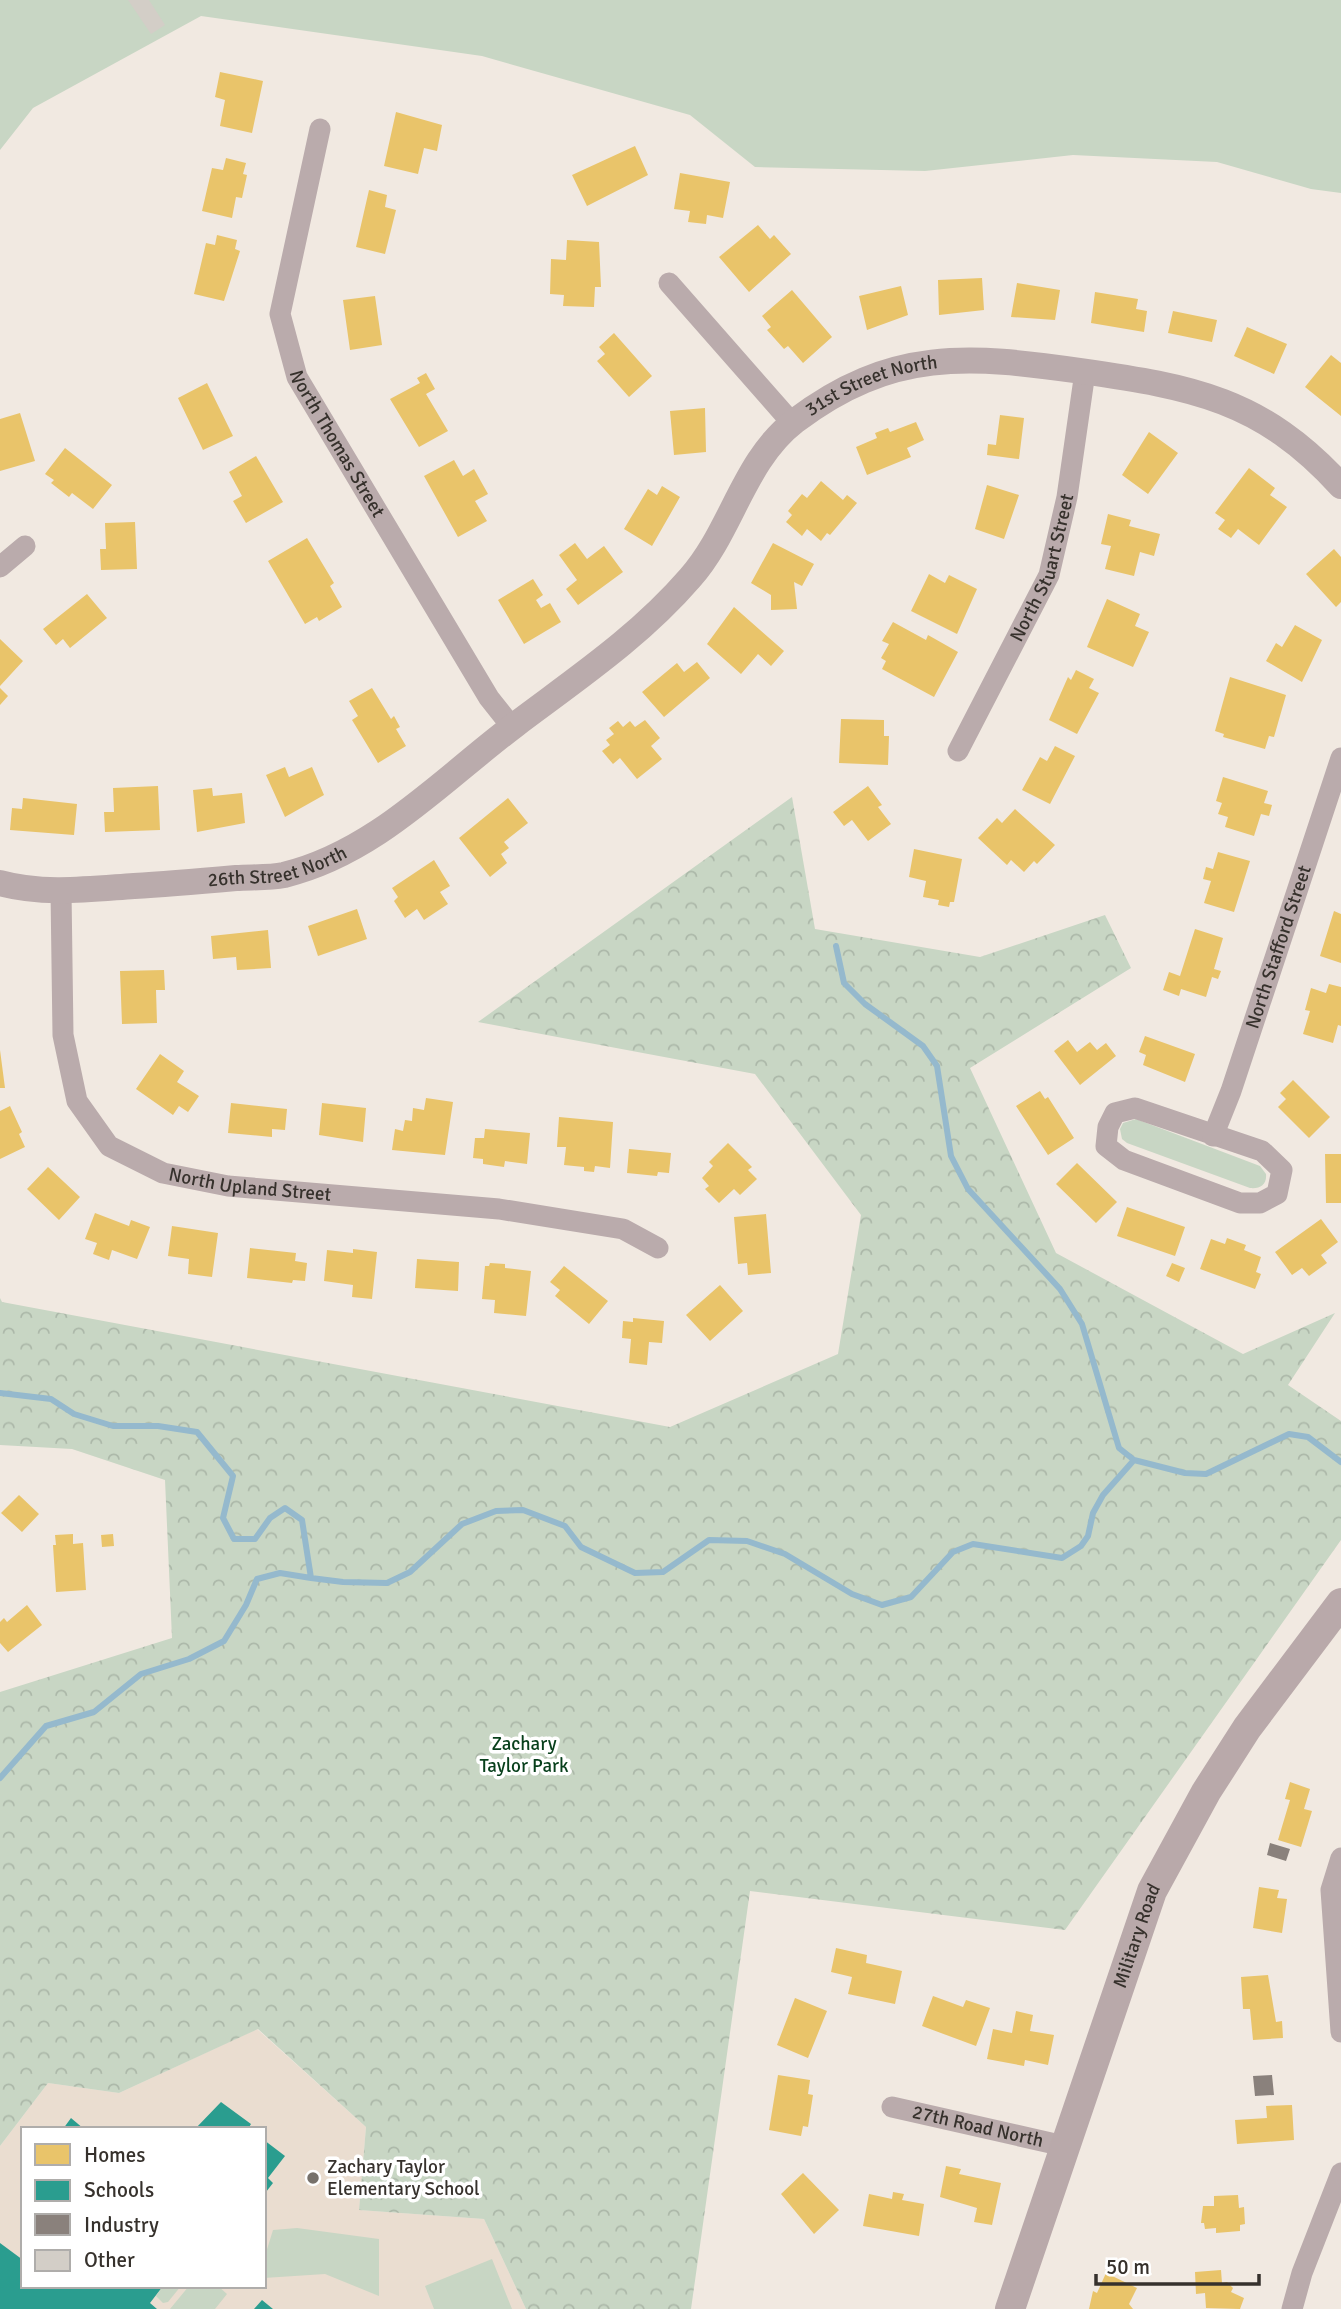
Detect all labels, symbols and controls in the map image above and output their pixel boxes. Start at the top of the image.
street label: 31st Street North [801,350,939,422]
street label: North Thomas Street [284,368,390,522]
street label: North Stuart Street [1005,491,1079,646]
street label: 26th Street North [207,841,351,892]
street label: North Stafford Street [1240,862,1317,1032]
street label: North Upland Street [167,1162,332,1207]
park label: Zachary Taylor Park [479,1732,569,1778]
street label: Military Road [1108,1879,1166,1991]
street label: 27th Road North [910,2100,1046,2153]
legend [21,2127,266,2288]
text: Homes [84,2142,146,2168]
place label: Zachary Taylor Elementary School [327,2155,480,2201]
marker: Zachary Taylor Elementary School [305,2170,321,2186]
text: Schools [84,2177,154,2203]
text: Industry [84,2212,159,2238]
scale bar [1096,2242,1259,2286]
text: Other [84,2247,135,2273]
text: 50 m [1106,2254,1150,2280]

